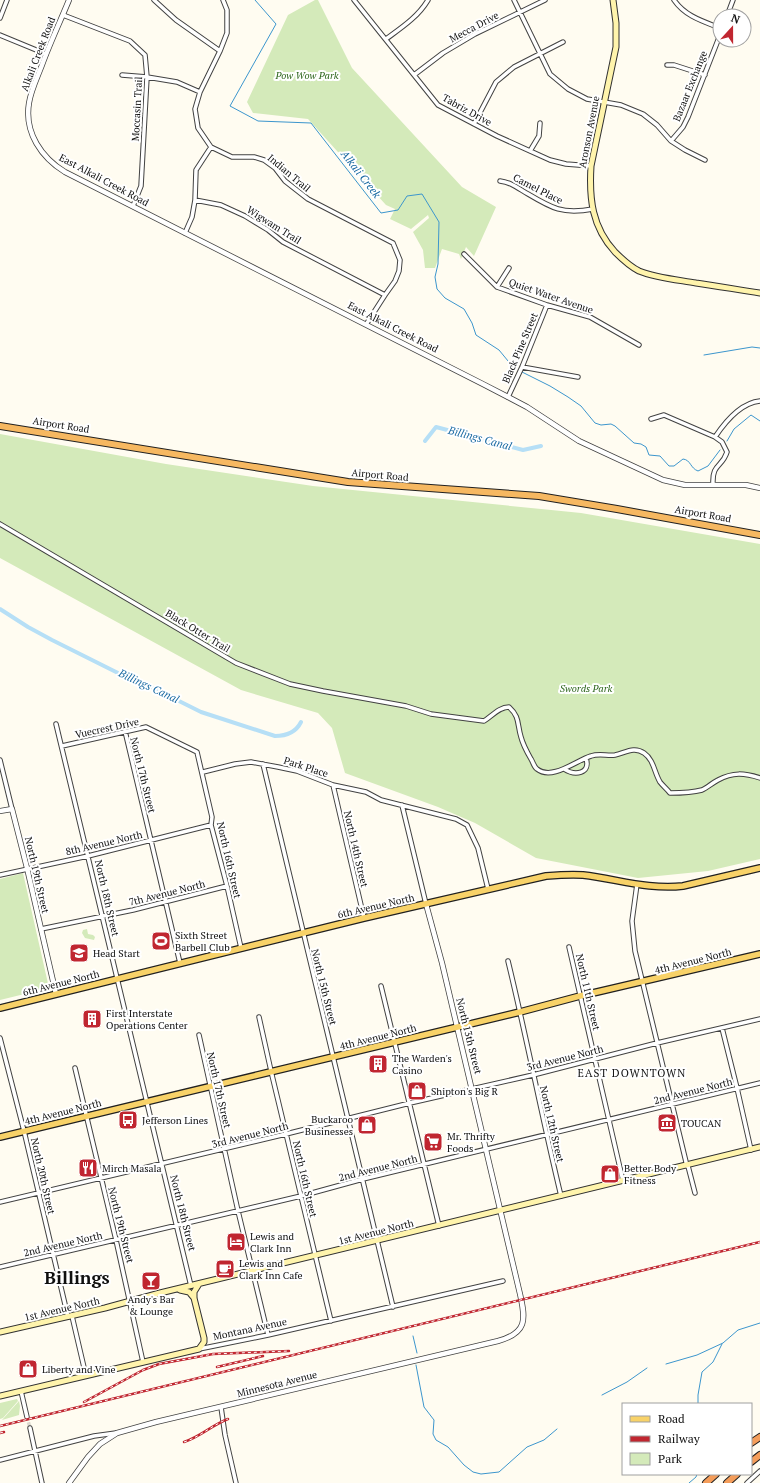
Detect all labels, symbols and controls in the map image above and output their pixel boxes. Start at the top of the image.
north arrow [712,8,752,48]
street label: Mecca Drive [447,9,501,45]
text: N [729,11,743,27]
street label: Alkali Creek Road [18,15,58,93]
street label: Bazaar Exchange [670,49,710,123]
park label: Pow Wow Park [274,69,339,82]
street label: Moccasin Trail [129,76,145,142]
street label: Tabriz Drive [440,91,494,129]
street label: Aronson Avenue [576,95,602,169]
water label: Alkali Creek [337,147,384,201]
street label: East Alkali Creek Road [57,151,152,209]
street label: Indian Trail [265,151,313,195]
street label: Camel Place [511,171,565,207]
street label: Wigwam Trail [244,203,304,247]
street label: Quiet Water Avenue [507,275,595,317]
street label: East Alkali Creek Road [346,299,441,356]
street label: Black Pine Street [499,310,541,385]
street label: Airport Road [32,414,91,436]
water label: Billings Canal [446,423,513,453]
street label: Airport Road [351,466,409,484]
street label: Airport Road [674,503,733,525]
street label: Black Otter Trail [163,607,233,655]
water label: Billings Canal [116,665,182,706]
park label: Swords Park [560,682,613,695]
street label: Vuecrest Drive [74,715,140,741]
street label: North 17th Street [127,736,159,815]
street label: Park Place [282,754,330,780]
street label: North 14th Street [341,810,371,889]
street label: North 16th Street [214,821,244,900]
street label: 8th Avenue North [64,828,144,858]
street label: North 19th Street [22,836,52,915]
street label: North 18th Street [92,859,122,938]
street label: 7th Avenue North [128,877,207,909]
street label: 6th Avenue North [336,891,416,921]
place label: Sixth Street Barbell Club [175,929,230,954]
sports icon: Sixth Street Barbell Club [150,930,172,952]
school or university icon: Head Start [68,942,90,964]
street label: 4th Avenue North [653,945,733,977]
place label: Head Start [93,947,140,960]
street label: North 15th Street [308,948,340,1027]
street label: North 11th Street [573,953,603,1032]
street label: 6th Avenue North [21,967,101,999]
street label: North 13th Street [453,997,485,1076]
place label: First Interstate Operations Center [106,1007,188,1032]
building icon: First Interstate Operations Center [81,1008,103,1030]
street label: 4th Avenue North [338,1021,418,1053]
street label: 3rd Avenue North [525,1042,605,1074]
street label: North 17th Street [204,1051,234,1130]
place label: The Warden's Casino [392,1052,452,1077]
building icon: The Warden's Casino [367,1053,389,1075]
district label: EAST DOWNTOWN [578,1066,686,1080]
street label: 2nd Avenue North [652,1075,734,1107]
shop icon: Shipton's Big R [406,1080,428,1102]
place label: Shipton's Big R [431,1085,499,1098]
street label: North 12th Street [537,1085,567,1164]
street label: 4th Avenue North [23,1096,103,1128]
bus stop icon: Jefferson Lines [117,1109,139,1131]
museum icon: TOUCAN [656,1112,678,1134]
place label: Buckaroo Businesses [305,1113,353,1138]
place label: Jefferson Lines [142,1114,208,1127]
shop icon: Buckaroo Businesses [356,1114,378,1136]
place label: TOUCAN [681,1117,722,1130]
street label: 3rd Avenue North [210,1119,290,1151]
place label: Mr. Thrifty Foods [447,1130,496,1155]
supermarket icon: Mr. Thrifty Foods [422,1131,444,1153]
street label: North 20th Street [28,1137,58,1216]
street label: North 16th Street [290,1140,320,1219]
street label: 2nd Avenue North [337,1152,419,1184]
restaurant icon: Mirch Masala [77,1157,99,1179]
place label: Mirch Masala [102,1162,162,1175]
place label: Better Body Fitness [624,1162,677,1187]
shop icon: Better Body Fitness [599,1163,621,1185]
street label: North 18th Street [167,1174,199,1253]
street label: North 19th Street [105,1186,137,1265]
street label: 1st Avenue North [337,1216,415,1248]
street label: 2nd Avenue North [22,1229,104,1259]
place label: Lewis and Clark Inn [250,1230,295,1255]
hotel icon: Lewis and Clark Inn [225,1231,247,1253]
place label: Lewis and Clark Inn Cafe [239,1257,303,1282]
cafe icon: Lewis and Clark Inn Cafe [214,1258,236,1280]
district label: Billings [44,1265,110,1289]
bar icon: Andy's Bar & Lounge [140,1270,162,1292]
place label: Andy's Bar & Lounge [127,1293,175,1318]
street label: 1st Avenue North [23,1294,101,1324]
street label: Montana Avenue [212,1315,288,1343]
shop icon: Liberty and Vine [17,1358,39,1380]
place label: Liberty and Vine [42,1363,116,1376]
street label: Minnesota Avenue [236,1368,318,1400]
legend [622,1403,752,1475]
text: Road [658,1411,685,1426]
text: Railway [658,1431,701,1446]
text: Park [658,1451,683,1466]

